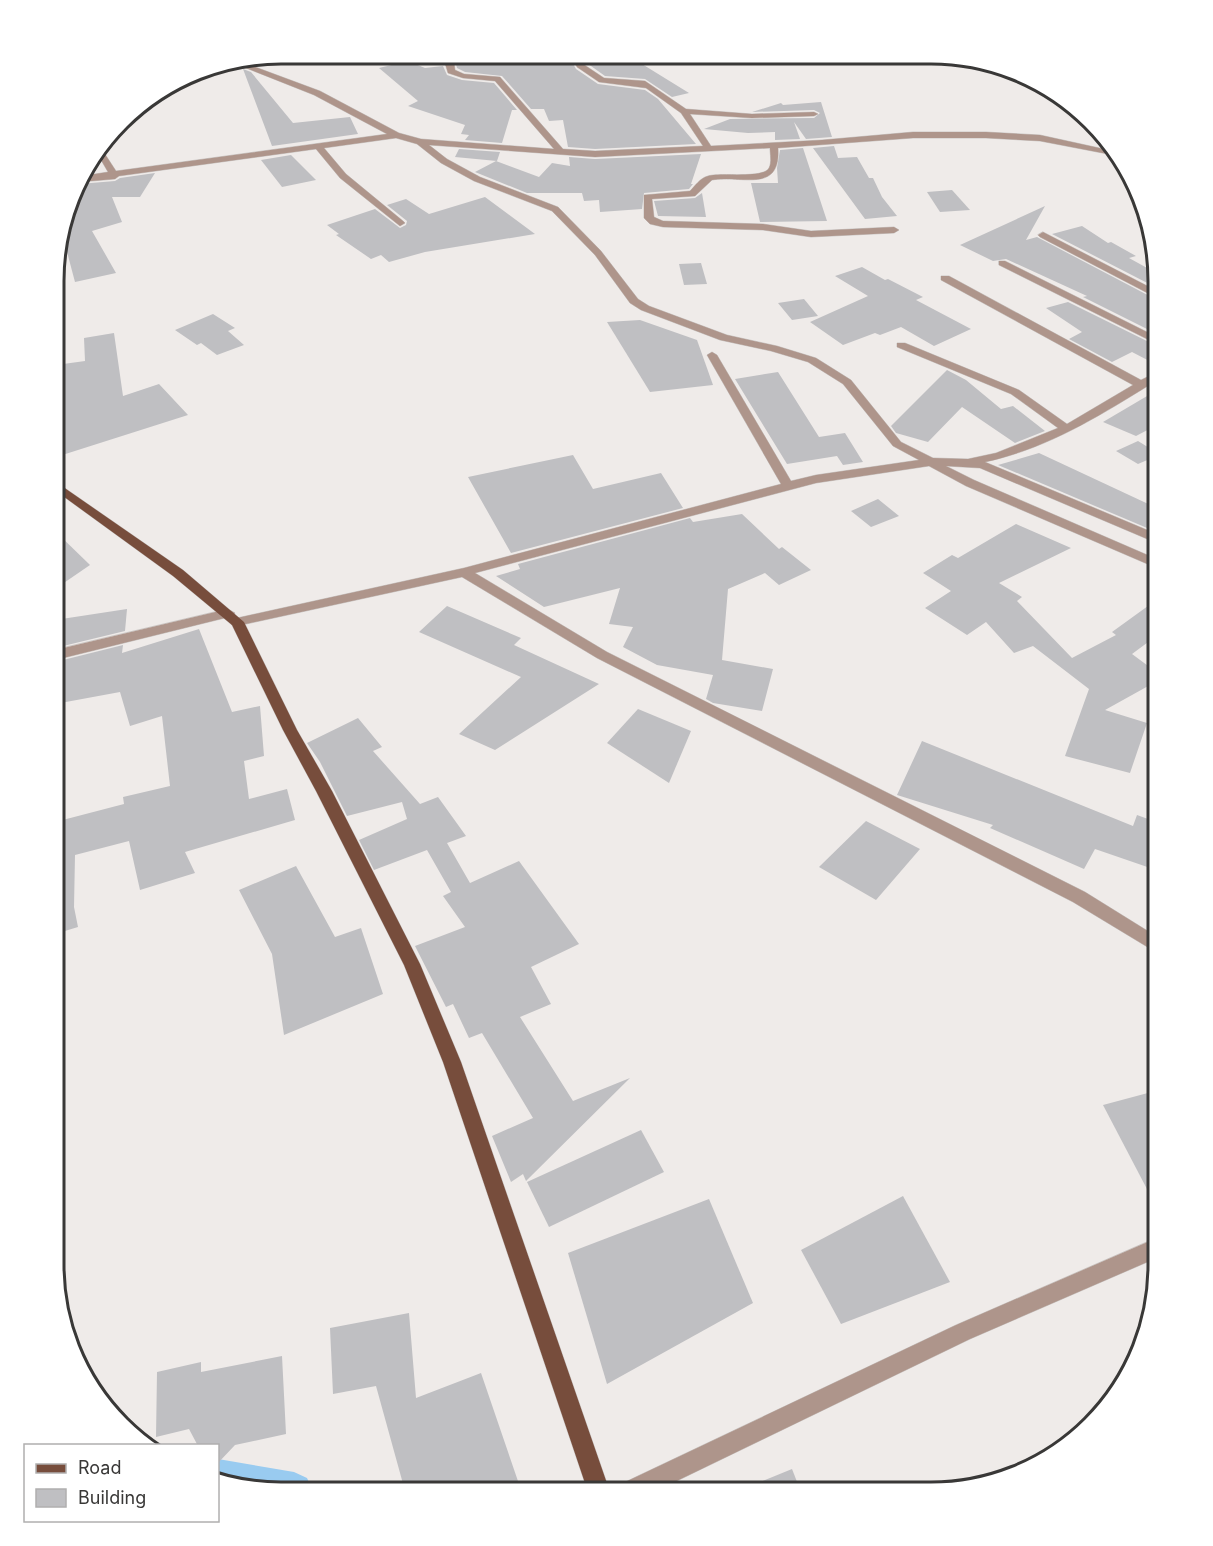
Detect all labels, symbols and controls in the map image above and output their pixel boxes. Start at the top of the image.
legend [24,1444,219,1522]
text: Road [78,1457,121,1478]
text: Building [78,1487,146,1508]

